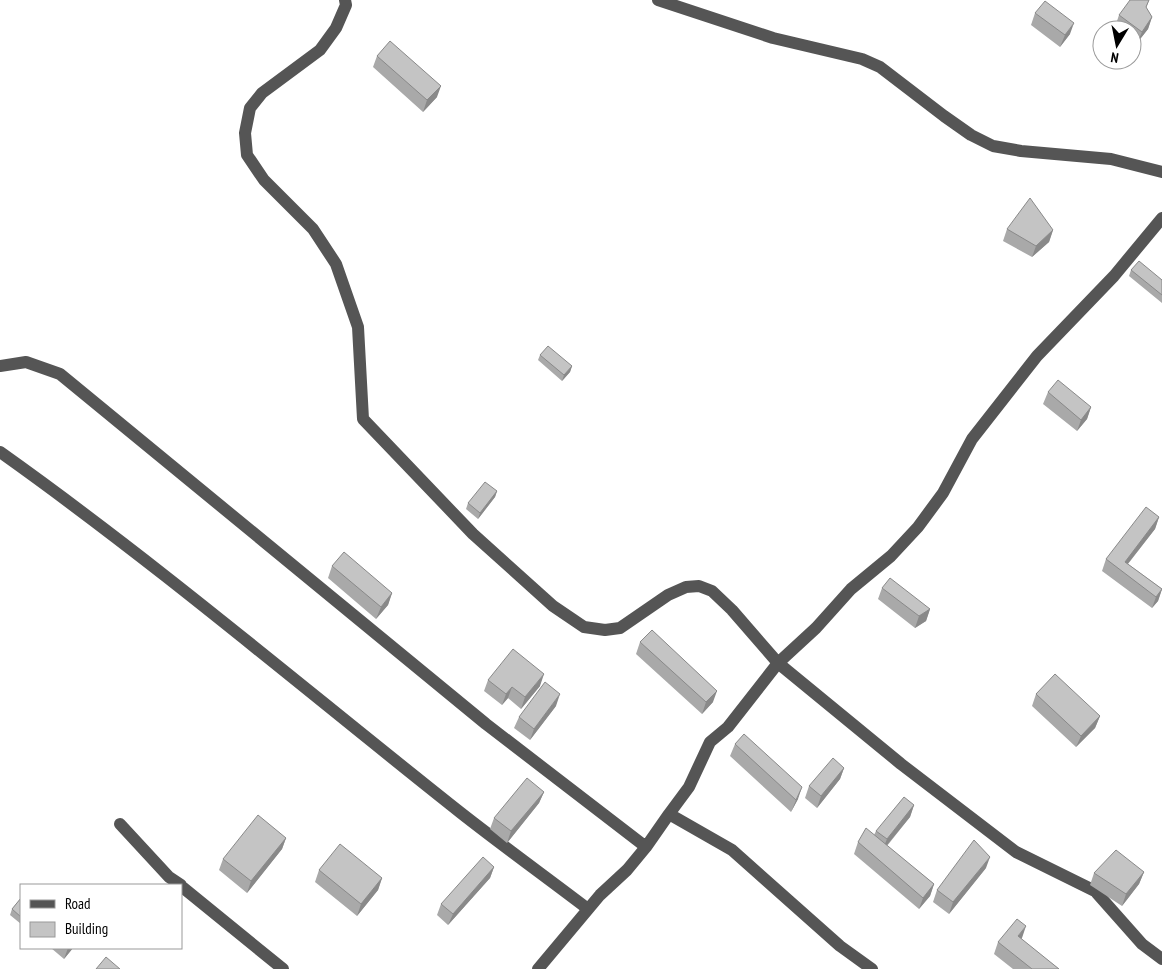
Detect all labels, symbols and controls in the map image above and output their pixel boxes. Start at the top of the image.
north arrow [1092,20,1142,70]
text: N [1109,48,1120,67]
legend [20,884,182,949]
text: Road [65,894,91,913]
text: Building [65,919,108,938]

